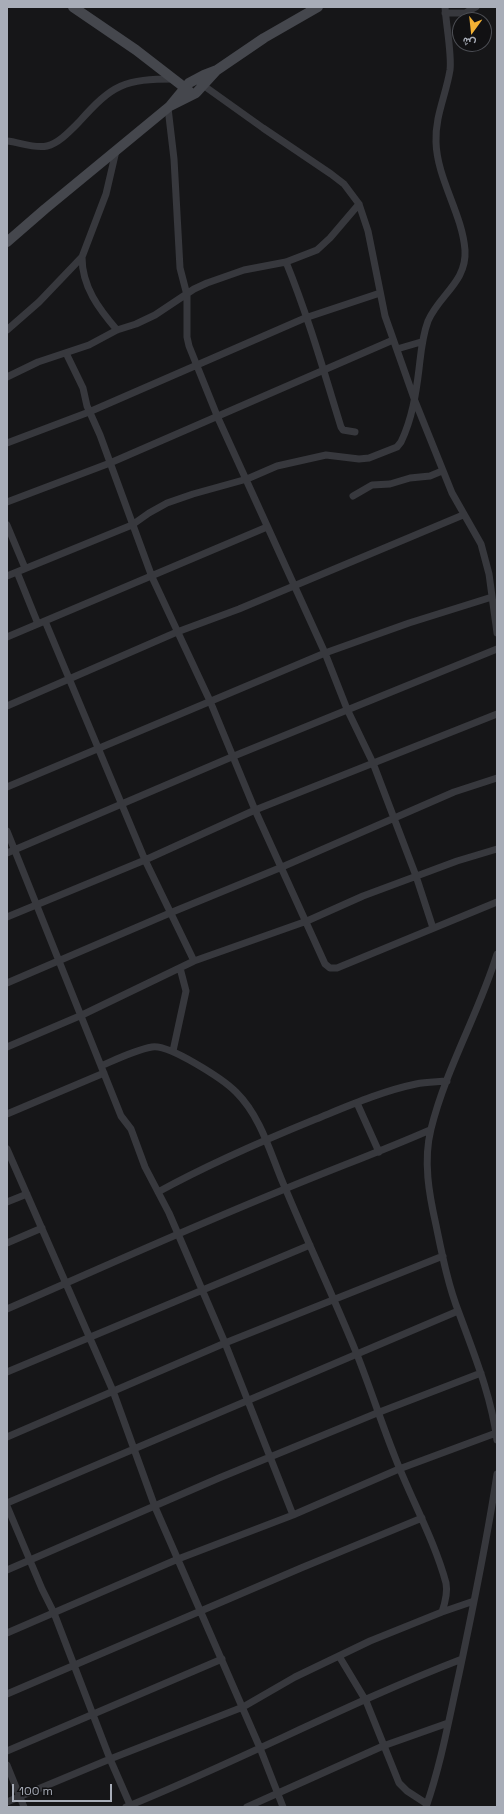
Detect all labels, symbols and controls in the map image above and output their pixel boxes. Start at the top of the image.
north arrow [452,12,492,52]
text: ش [461,34,477,51]
scale bar [14,1776,114,1802]
text: 100 m [19,1783,53,1799]

